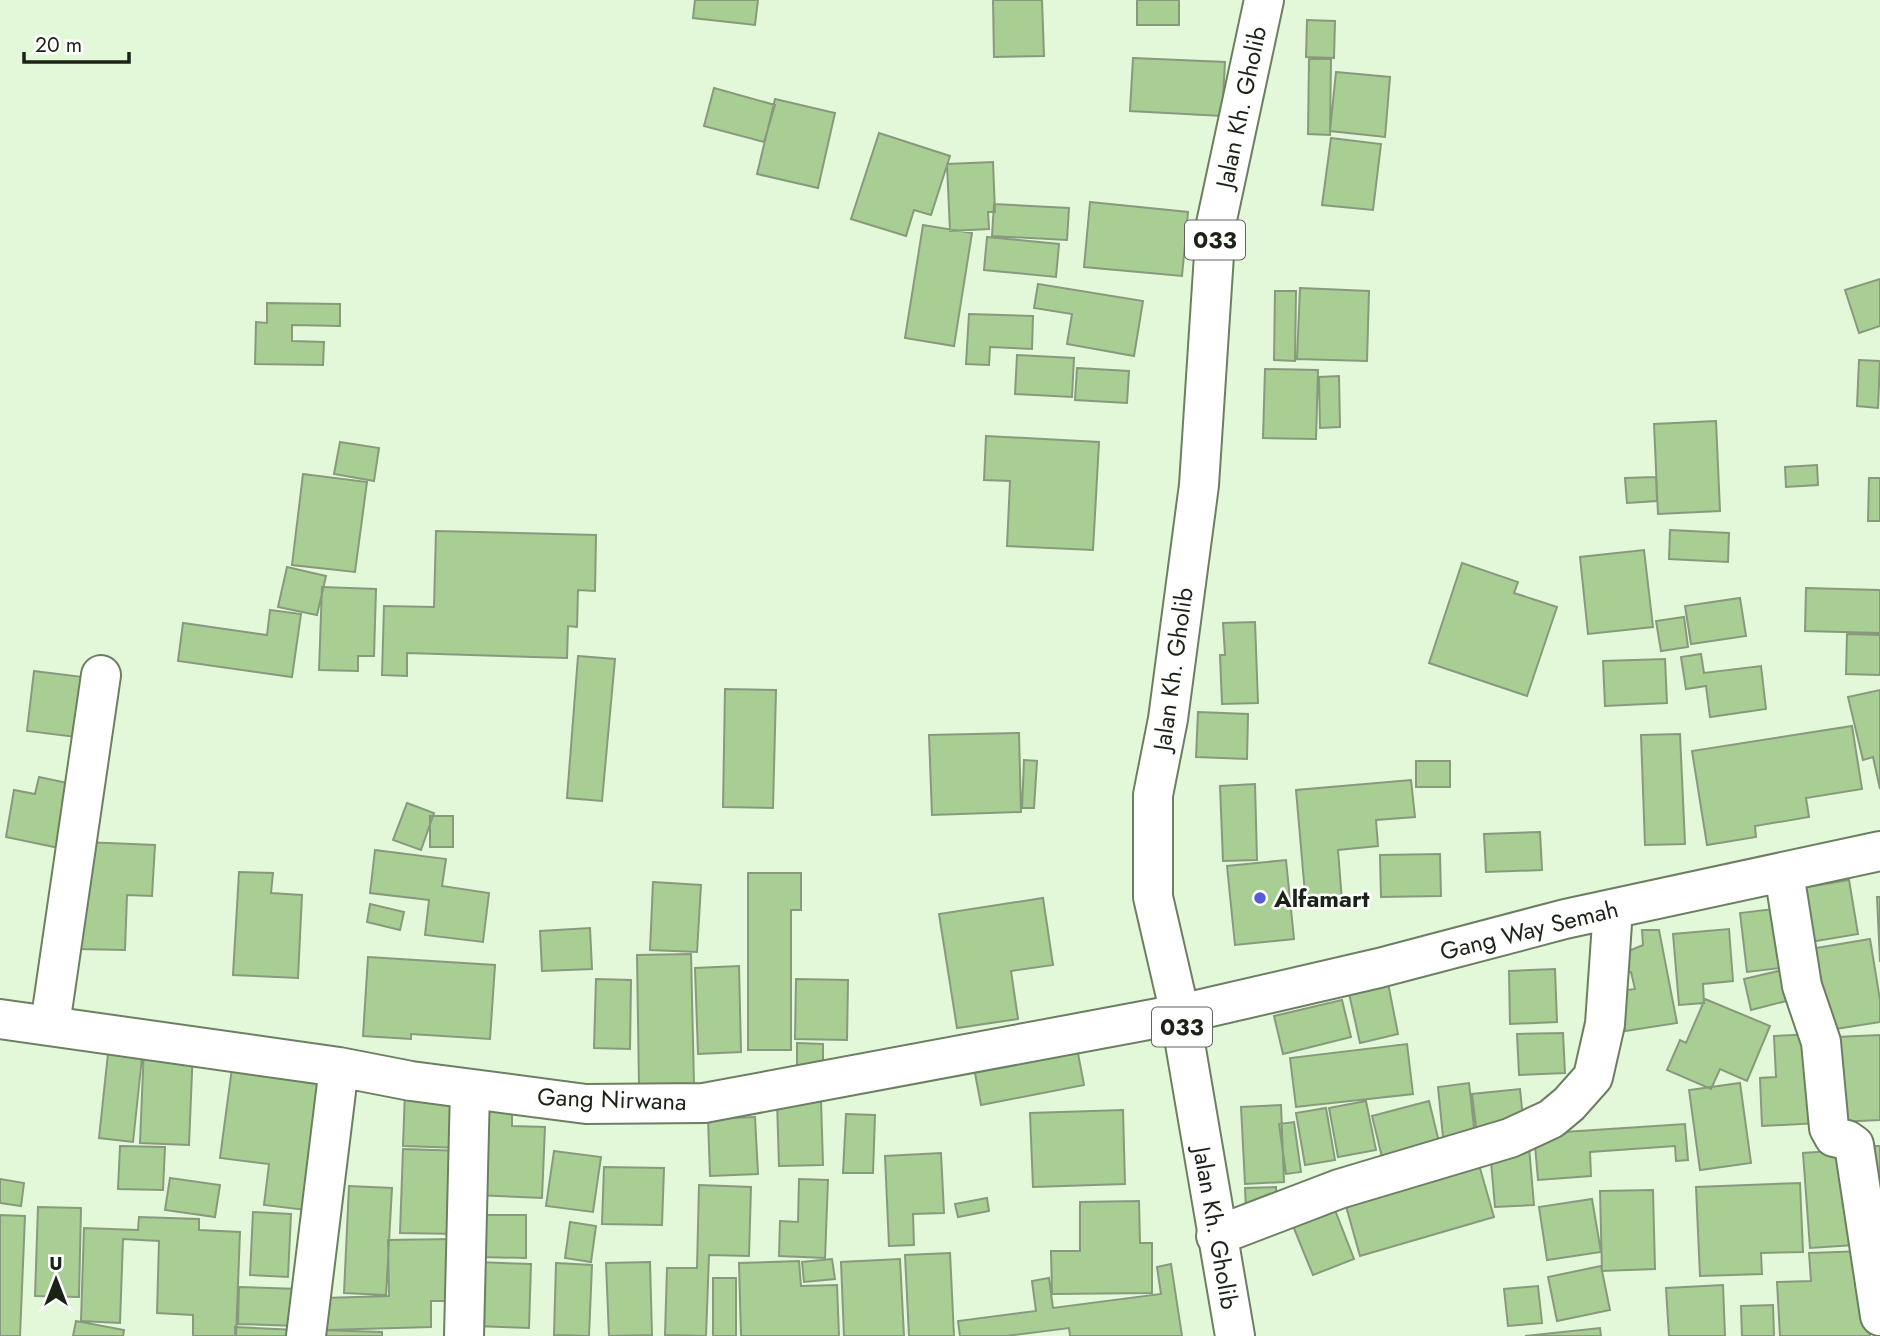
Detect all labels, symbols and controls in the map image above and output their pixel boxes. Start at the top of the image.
scale bar [24,21,130,65]
street label: Jalan Kh. Gholib [1206,23,1275,194]
text: 20 m [35,30,82,60]
road number: 033 [1185,220,1245,260]
street label: Jalan Kh. Gholib [1144,585,1202,756]
place label: Alfamart [1273,881,1370,916]
marker: Alfamart [1252,890,1268,906]
street label: Gang Way Semah [1436,891,1622,969]
road number: 033 [1152,1008,1212,1046]
street label: Gang Nirwana [537,1079,687,1119]
street label: Jalan Kh. Gholib [1184,1141,1248,1312]
north arrow [21,1245,91,1315]
text: U [49,1250,63,1277]

